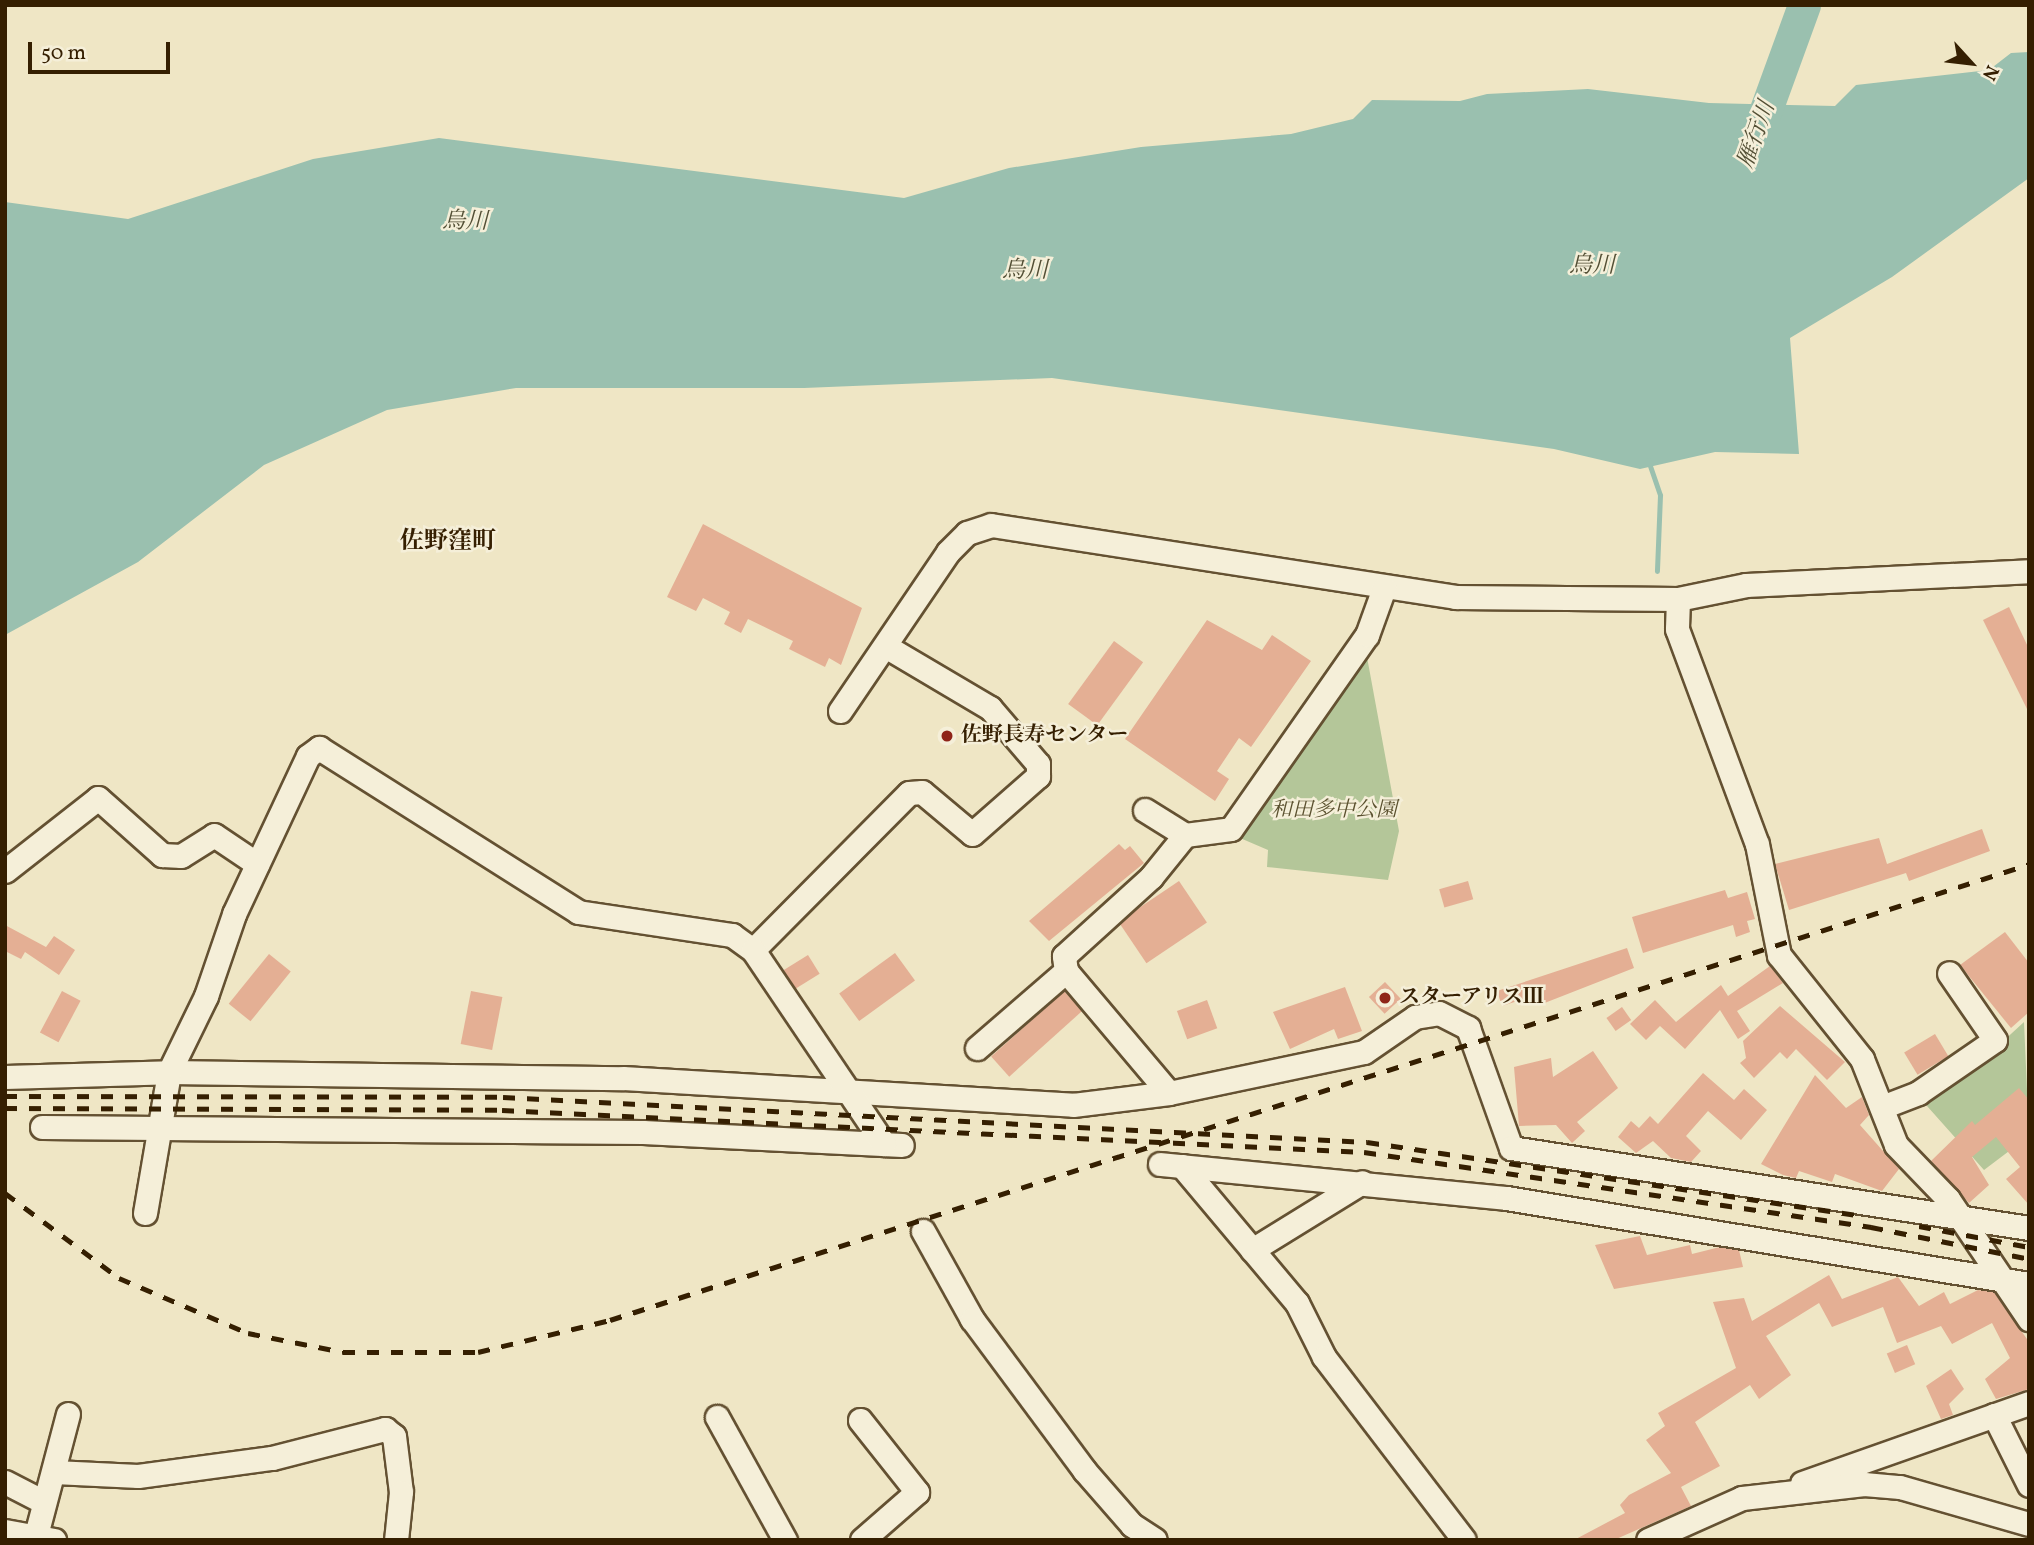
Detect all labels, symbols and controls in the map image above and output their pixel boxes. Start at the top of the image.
scale bar [32,28,173,72]
north arrow [1936,28,2006,98]
text: 50 m [41,39,86,68]
text: N [1975,60,2004,85]
water label: 雁行川 [1732,98,1782,172]
water label: 烏川 [442,208,488,236]
water label: 烏川 [1569,252,1615,280]
water label: 烏川 [1002,257,1048,285]
district label: 佐野窪町 [400,529,496,557]
place label: 佐野長寿センター [961,723,1129,749]
marker: 佐野長寿センター [939,728,955,744]
park label: 和田多中公園 [1271,798,1397,824]
place label: スターアリスⅢ [1399,985,1546,1011]
marker: スターアリスⅢ [1377,990,1393,1006]

